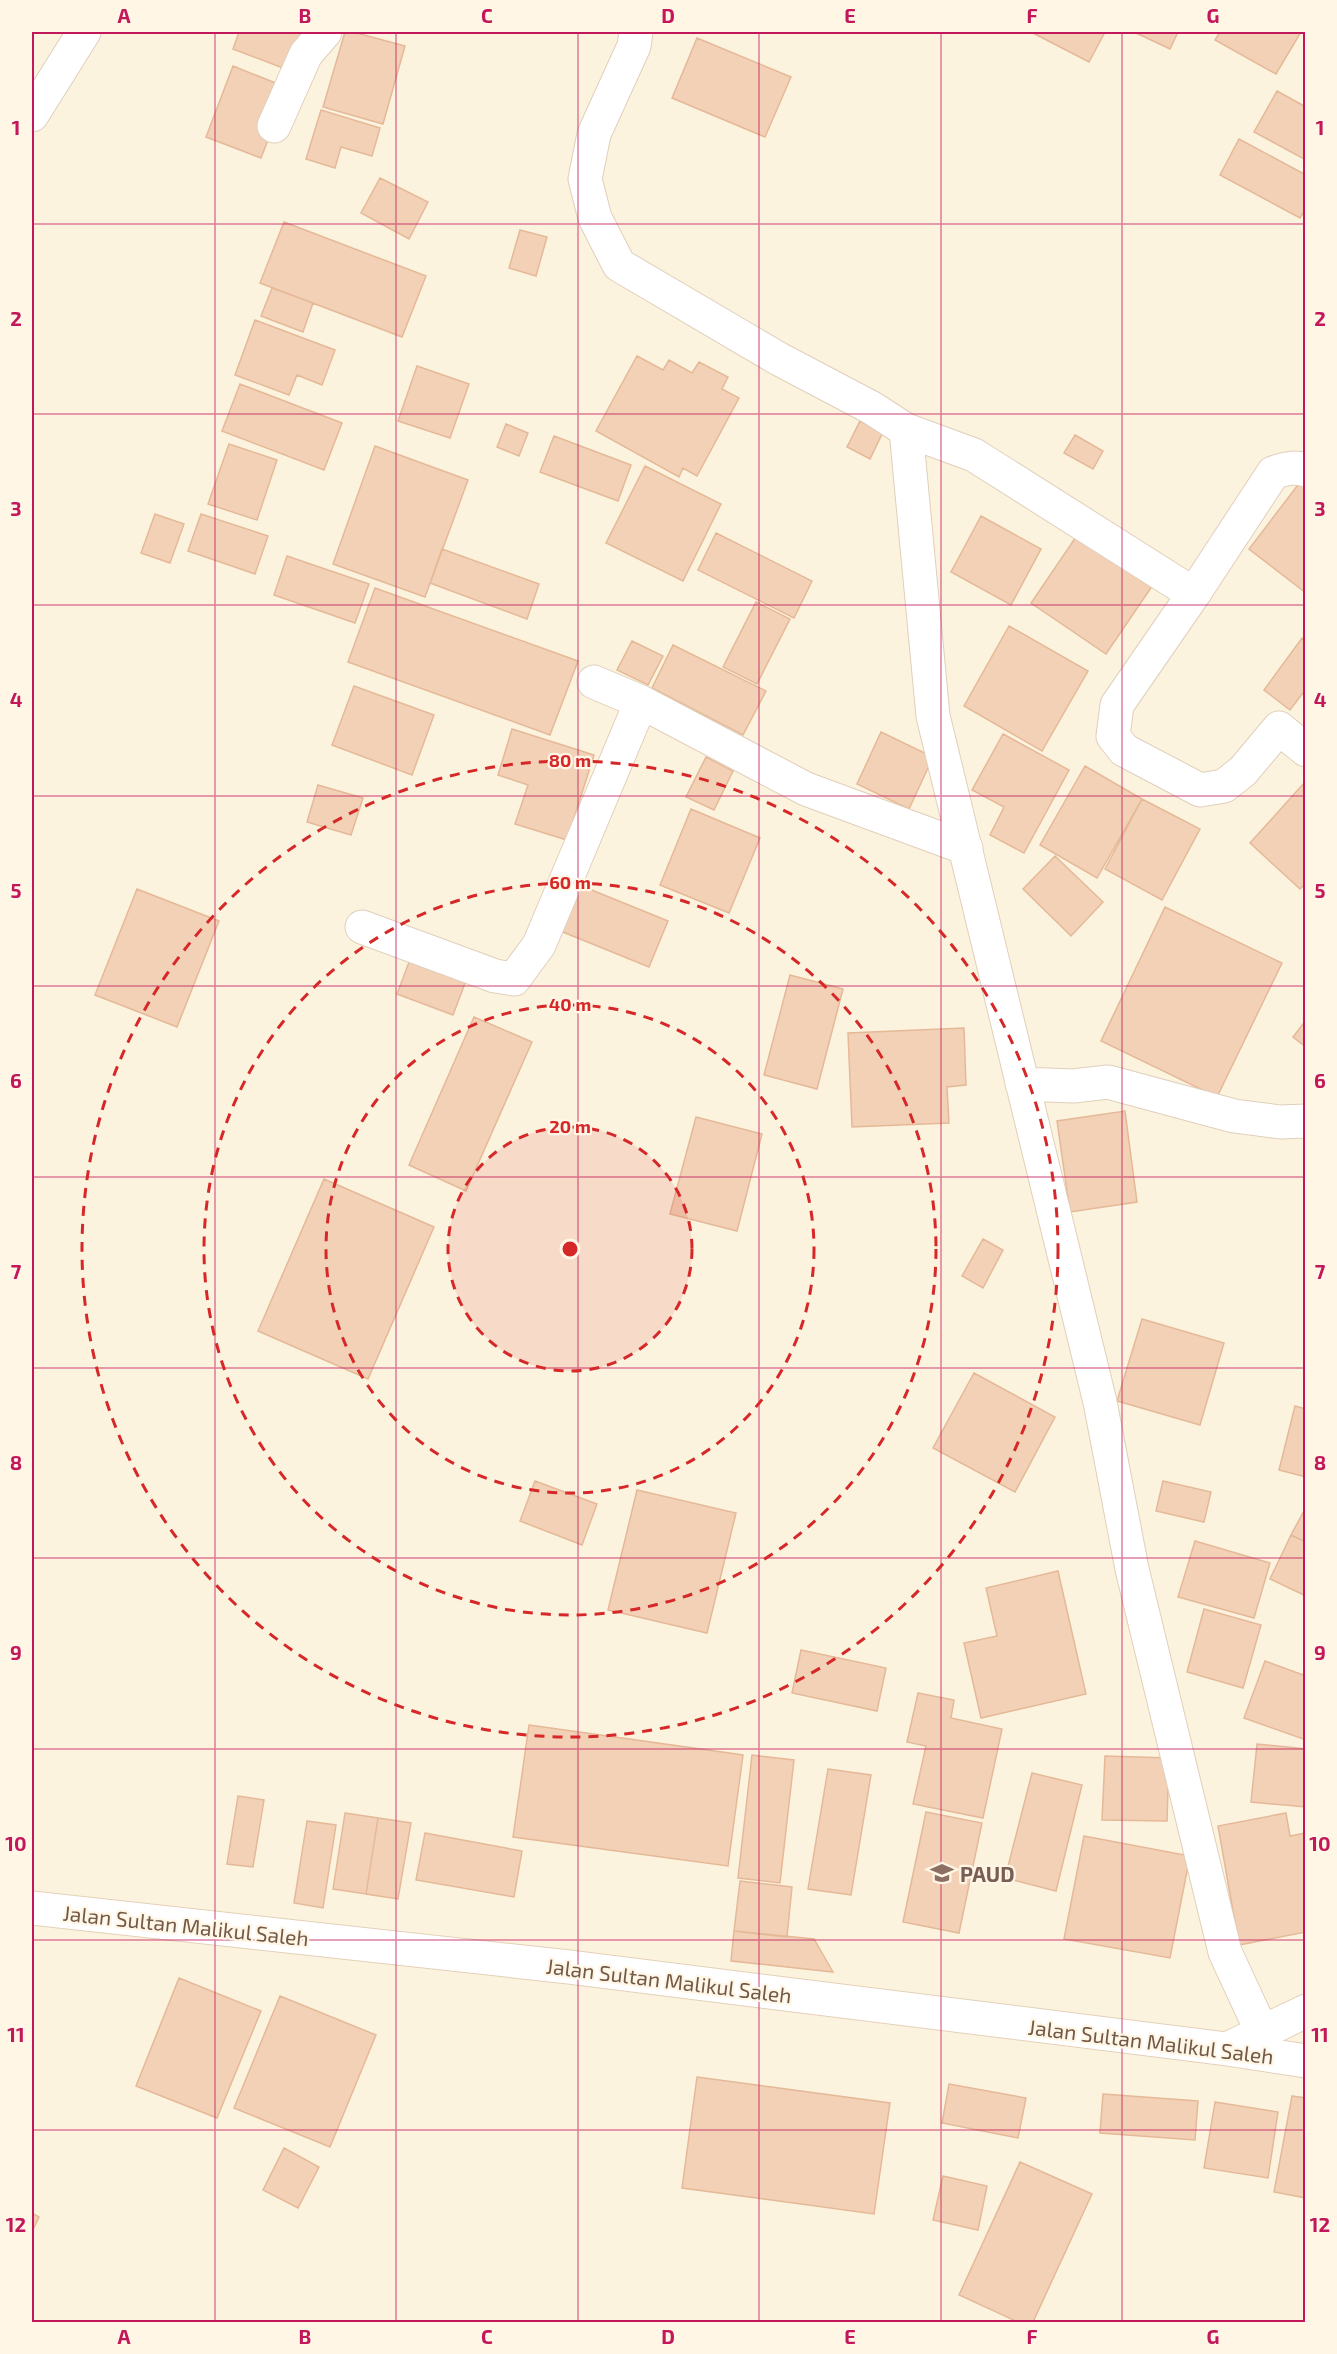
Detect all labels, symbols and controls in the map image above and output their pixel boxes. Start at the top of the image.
text: A [117,3,131,27]
text: B [299,3,311,27]
text: C [481,3,493,27]
text: D [661,3,675,27]
text: E [844,3,856,27]
text: F [1026,3,1038,27]
text: G [1207,3,1219,27]
text: 1 [12,115,20,139]
text: 1 [1316,115,1324,139]
text: 2 [10,306,22,330]
text: 2 [1314,306,1326,330]
text: 3 [10,496,22,520]
text: 3 [1314,496,1326,520]
text: 4 [10,687,23,711]
text: 4 [1314,687,1327,711]
text: 80 m [549,749,591,771]
text: 60 m [549,871,591,893]
text: 5 [10,878,22,902]
text: 5 [1314,878,1326,902]
text: 40 m [549,993,591,1015]
text: 6 [10,1068,22,1092]
text: 6 [1314,1068,1326,1092]
text: 20 m [549,1115,591,1137]
centre of rings [560,1239,580,1259]
text: 7 [11,1259,22,1283]
text: 7 [1315,1259,1326,1283]
text: 8 [10,1450,22,1474]
text: 8 [1314,1450,1326,1474]
text: 9 [10,1640,22,1664]
text: 9 [1314,1640,1326,1664]
text: 10 [5,1831,27,1855]
text: 10 [1309,1831,1331,1855]
school or university icon: PAUD [929,1860,955,1886]
place label: PAUD [960,1861,1015,1886]
street label: Jalan Sultan Malikul Saleh [62,1900,310,1950]
street label: Jalan Sultan Malikul Saleh [545,1953,793,2007]
street label: Jalan Sultan Malikul Saleh [1027,2014,1275,2068]
text: 11 [7,2022,25,2046]
text: 11 [1311,2022,1329,2046]
text: 12 [6,2212,26,2236]
text: 12 [1310,2212,1330,2236]
text: A [117,2324,131,2348]
text: B [299,2324,311,2348]
text: C [481,2324,493,2348]
text: D [661,2324,675,2348]
text: E [844,2324,856,2348]
text: F [1026,2324,1038,2348]
text: G [1207,2324,1219,2348]

